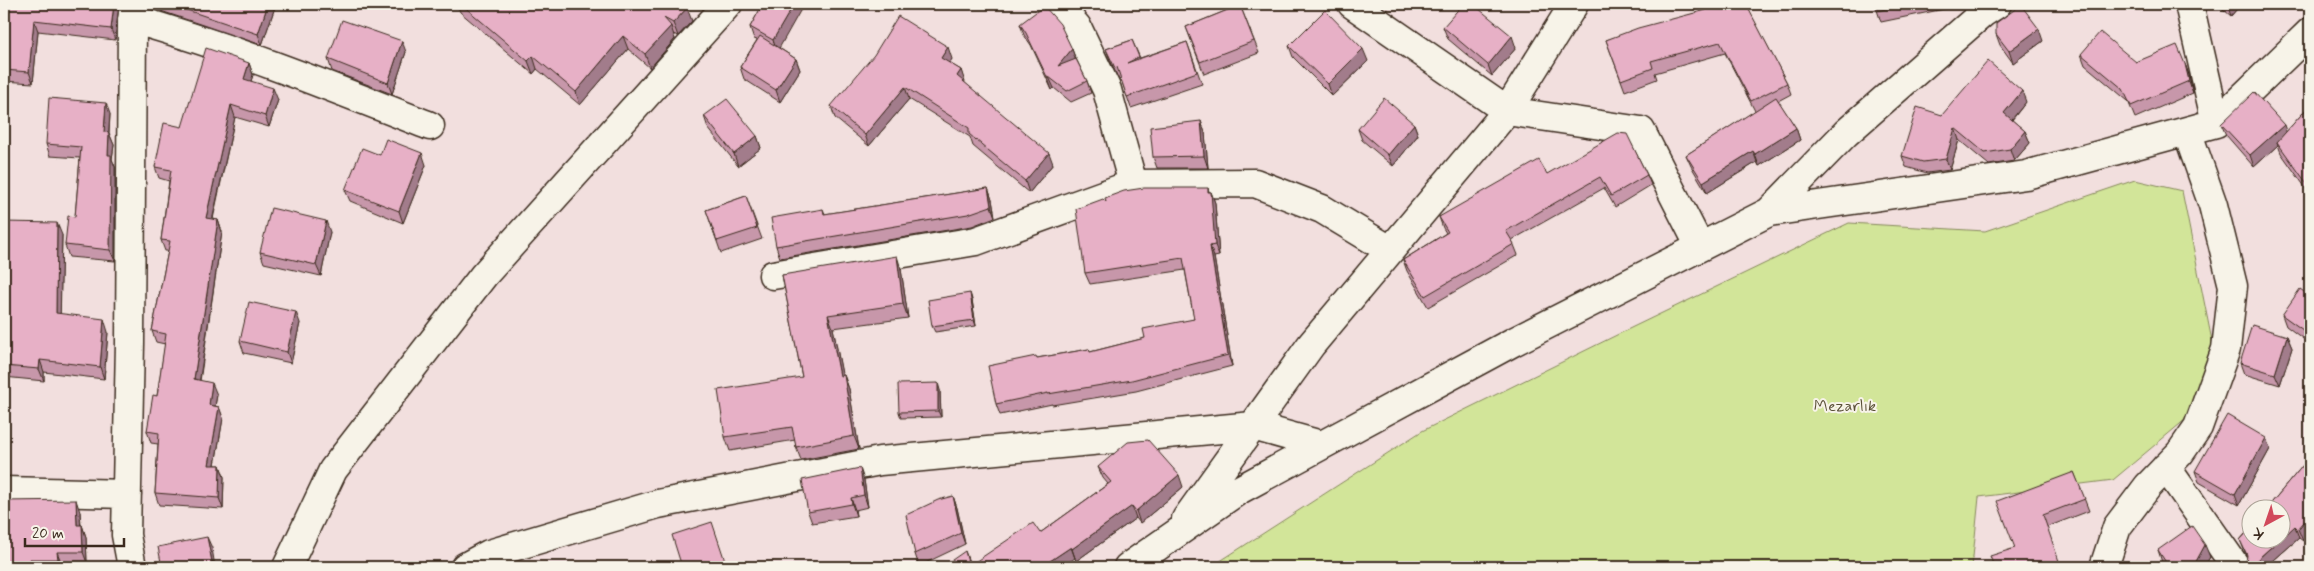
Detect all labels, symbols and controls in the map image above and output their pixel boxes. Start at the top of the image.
park label: Mezarlık [1814,396,1876,417]
north arrow [2242,498,2292,548]
scale bar [25,516,124,548]
text: K [2248,522,2268,543]
text: 20 m [32,524,64,544]

